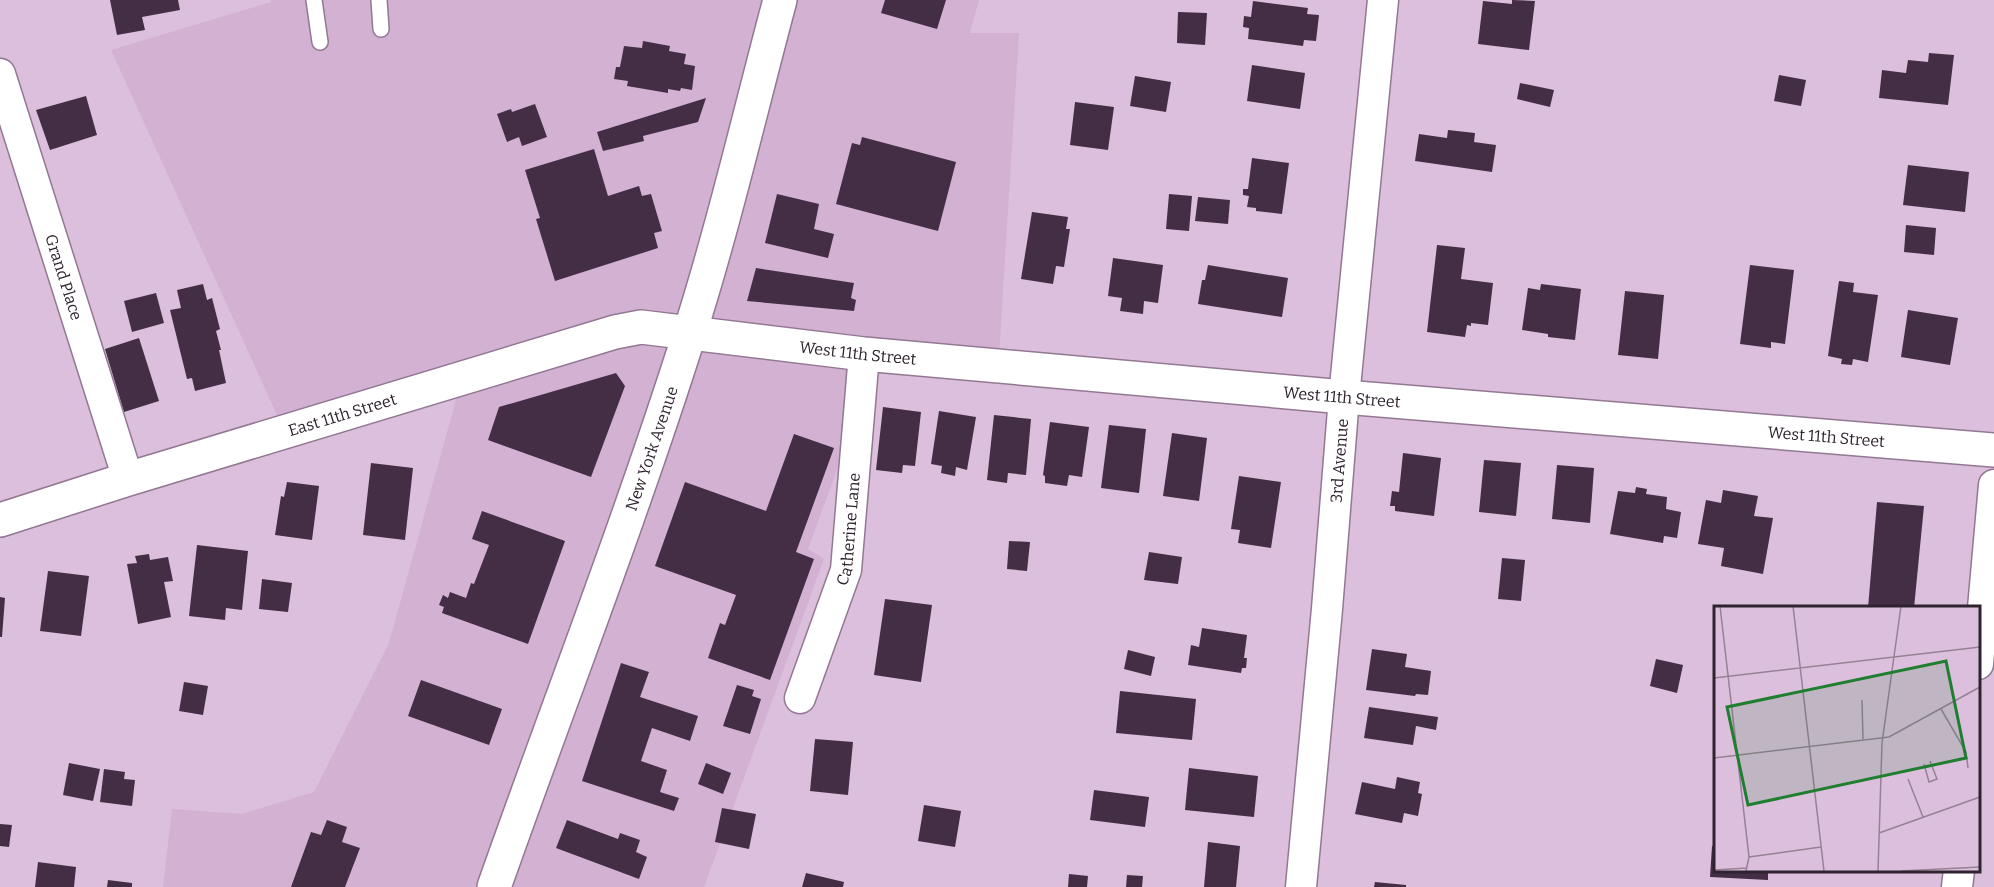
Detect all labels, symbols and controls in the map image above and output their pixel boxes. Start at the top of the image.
street label: Grand Place [41,232,86,323]
street label: West 11th Street [798,337,917,369]
street label: West 11th Street [1282,383,1401,412]
street label: New York Avenue [622,384,682,513]
street label: East 11th Street [286,390,399,440]
street label: 3rd Avenue [1327,418,1352,504]
street label: West 11th Street [1767,423,1886,451]
street label: Catherine Lane [832,472,864,588]
inset map [1714,606,1979,872]

